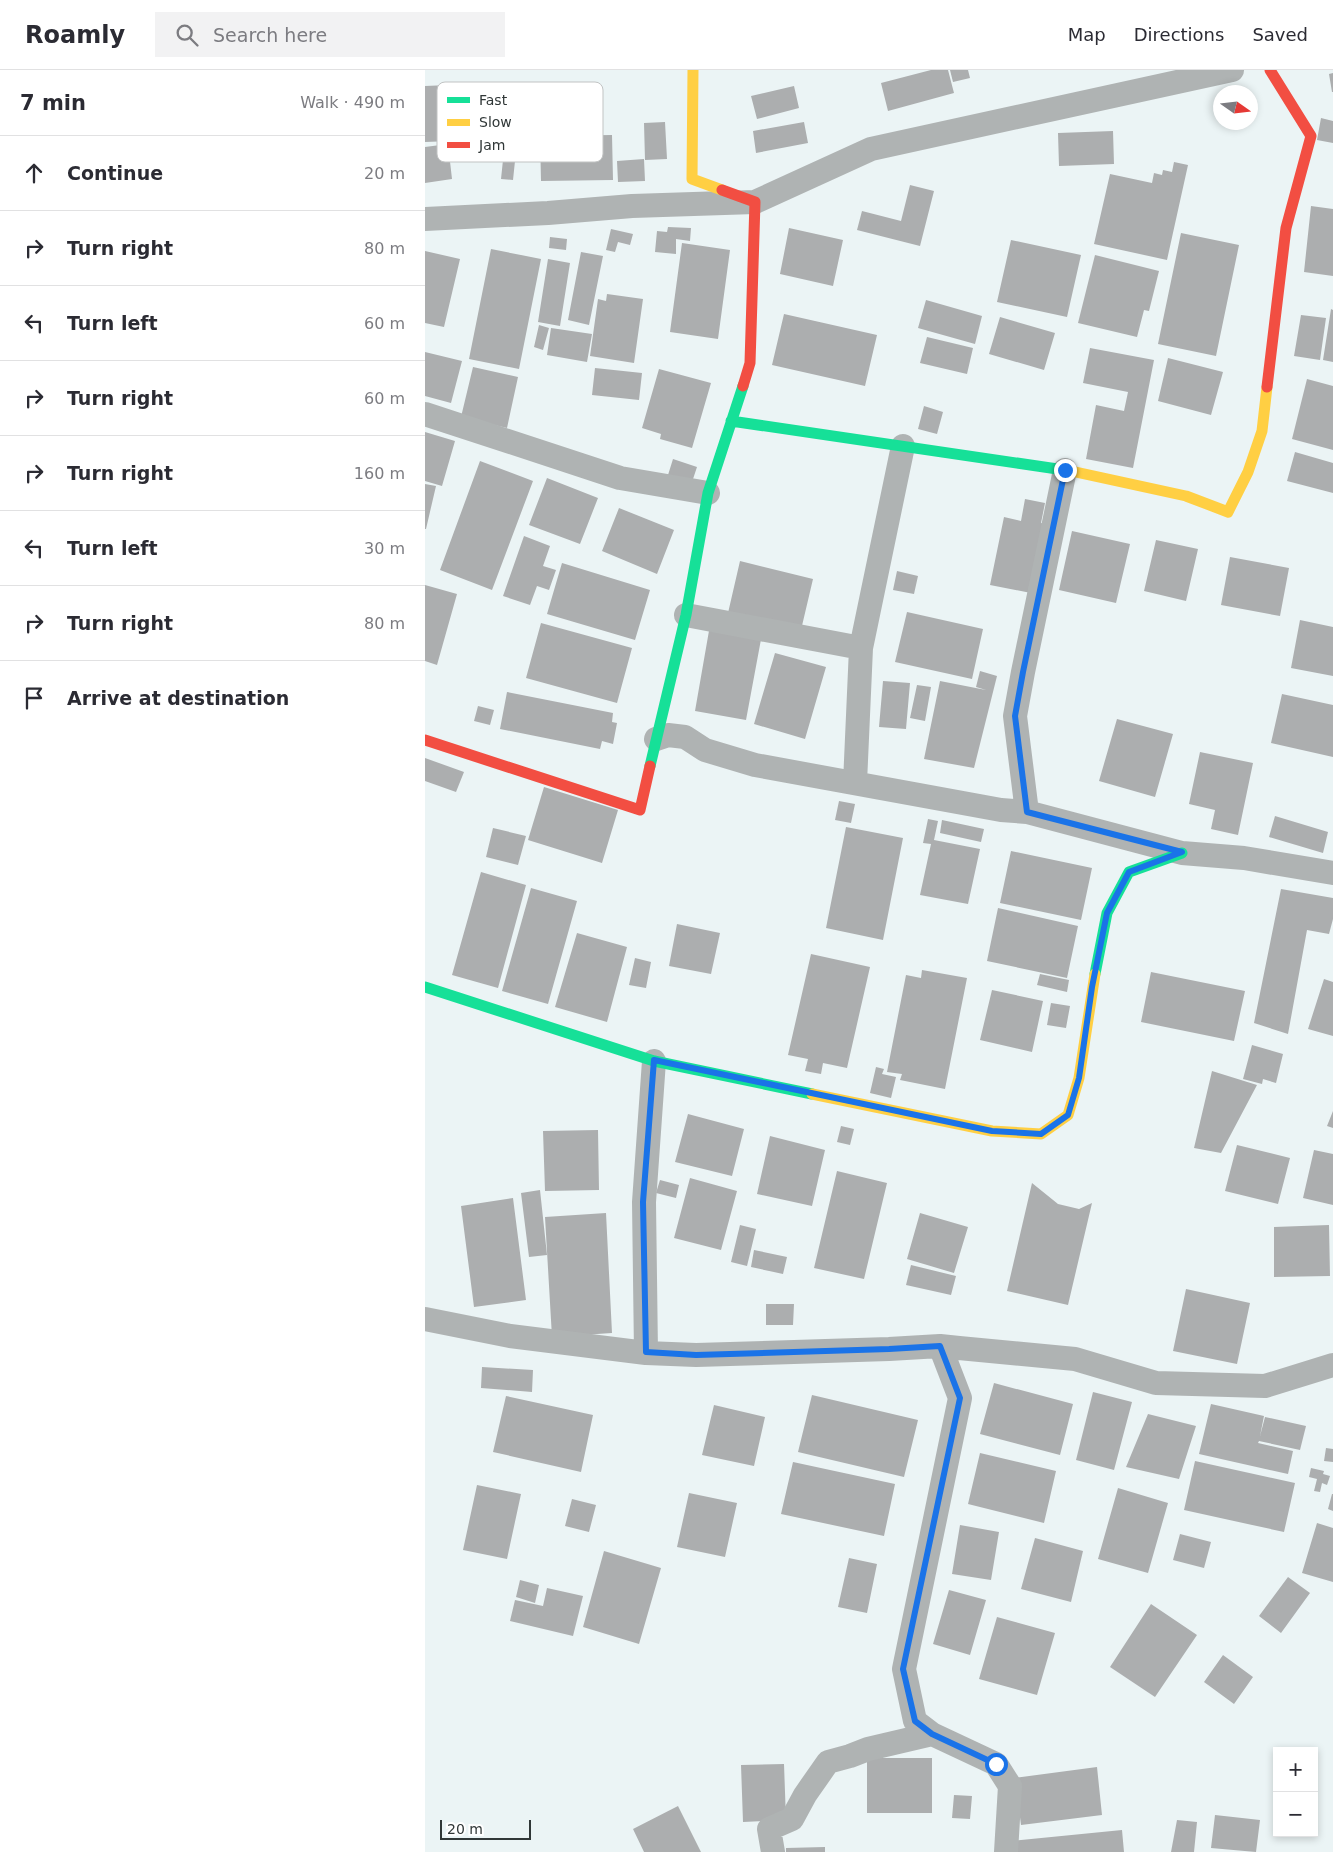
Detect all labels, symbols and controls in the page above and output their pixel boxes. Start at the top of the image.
search box [155,12,505,57]
text: Roamly [25,21,125,49]
icon: search [173,21,201,49]
text: Search here [213,24,327,46]
text: Map [1068,24,1106,45]
text: Directions [1134,24,1224,45]
text: Saved [1252,24,1308,45]
legend [437,82,603,162]
north arrow [1213,85,1258,130]
text: 7 min [20,91,86,115]
text: Fast [479,92,508,108]
text: Walk · 490 m [300,93,405,112]
text: Slow [479,114,512,130]
text: Jam [478,137,505,153]
icon: ahead [20,159,48,187]
text: Continue [67,162,163,184]
text: 20 m [364,164,405,183]
icon: right [20,234,48,262]
text: Turn right [67,237,173,259]
text: 80 m [364,239,405,258]
icon: left [20,309,48,337]
text: Turn left [67,312,158,334]
text: 60 m [364,314,405,333]
icon: right [20,384,48,412]
text: Turn right [67,387,173,409]
text: 60 m [364,389,405,408]
icon: right [20,459,48,487]
route end [1054,459,1077,482]
text: Turn right [67,462,173,484]
text: 160 m [354,464,405,483]
icon: left [20,534,48,562]
text: Turn left [67,537,158,559]
text: 30 m [364,539,405,558]
icon: right [20,609,48,637]
text: Turn right [67,612,173,634]
text: 80 m [364,614,405,633]
icon: arrive [20,684,48,712]
text: Arrive at destination [67,687,289,709]
map controls [1273,1747,1318,1837]
button: + [1273,1747,1318,1792]
route start [985,1753,1008,1776]
button: − [1273,1792,1318,1837]
scale bar [440,1817,531,1840]
text: 20 m [447,1821,483,1837]

